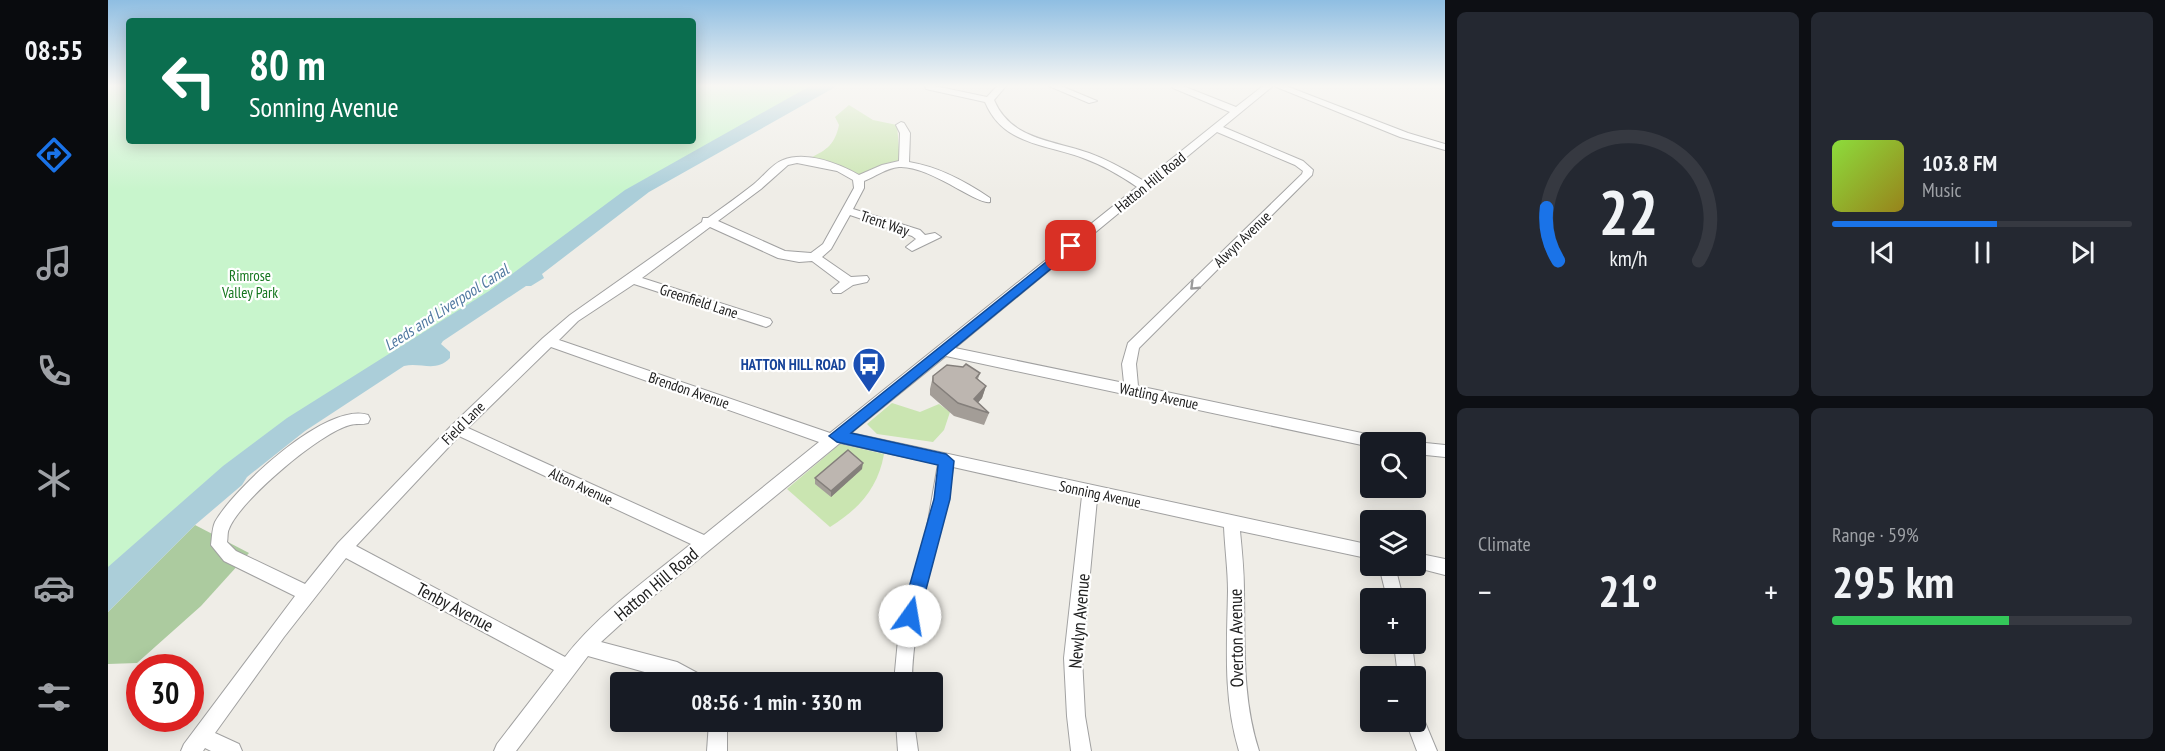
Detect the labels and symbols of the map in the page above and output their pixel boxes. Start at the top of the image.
street label: Hatton Hill Road [1111,148,1189,216]
street label: Trent Way [858,206,912,240]
street label: Alwyn Avenue [1209,207,1275,271]
pin [1045,220,1096,271]
water label: Leeds and Liverpool Canal [380,259,513,355]
park label: Rimrose Valley Park [221,266,278,302]
one-way arrow [1190,278,1201,289]
street label: Greenfield Lane [658,279,740,323]
bus stop icon: HATTON HILL ROAD [851,346,887,393]
place label: HATTON HILL ROAD [741,355,846,374]
street label: Brendon Avenue [646,367,732,413]
street label: Watling Avenue [1118,378,1200,414]
street label: Field Lane [437,397,489,449]
street label: Alton Avenue [546,463,616,509]
street label: Sonning Avenue [1057,476,1143,512]
street label: Hatton Hill Road [609,542,703,626]
street label: Newlyn Avenue [1063,573,1095,669]
street label: Tenby Avenue [412,577,498,637]
position arrow [878,584,942,648]
street label: Overton Avenue [1224,588,1248,688]
speed limit sign: 30 [126,654,204,732]

